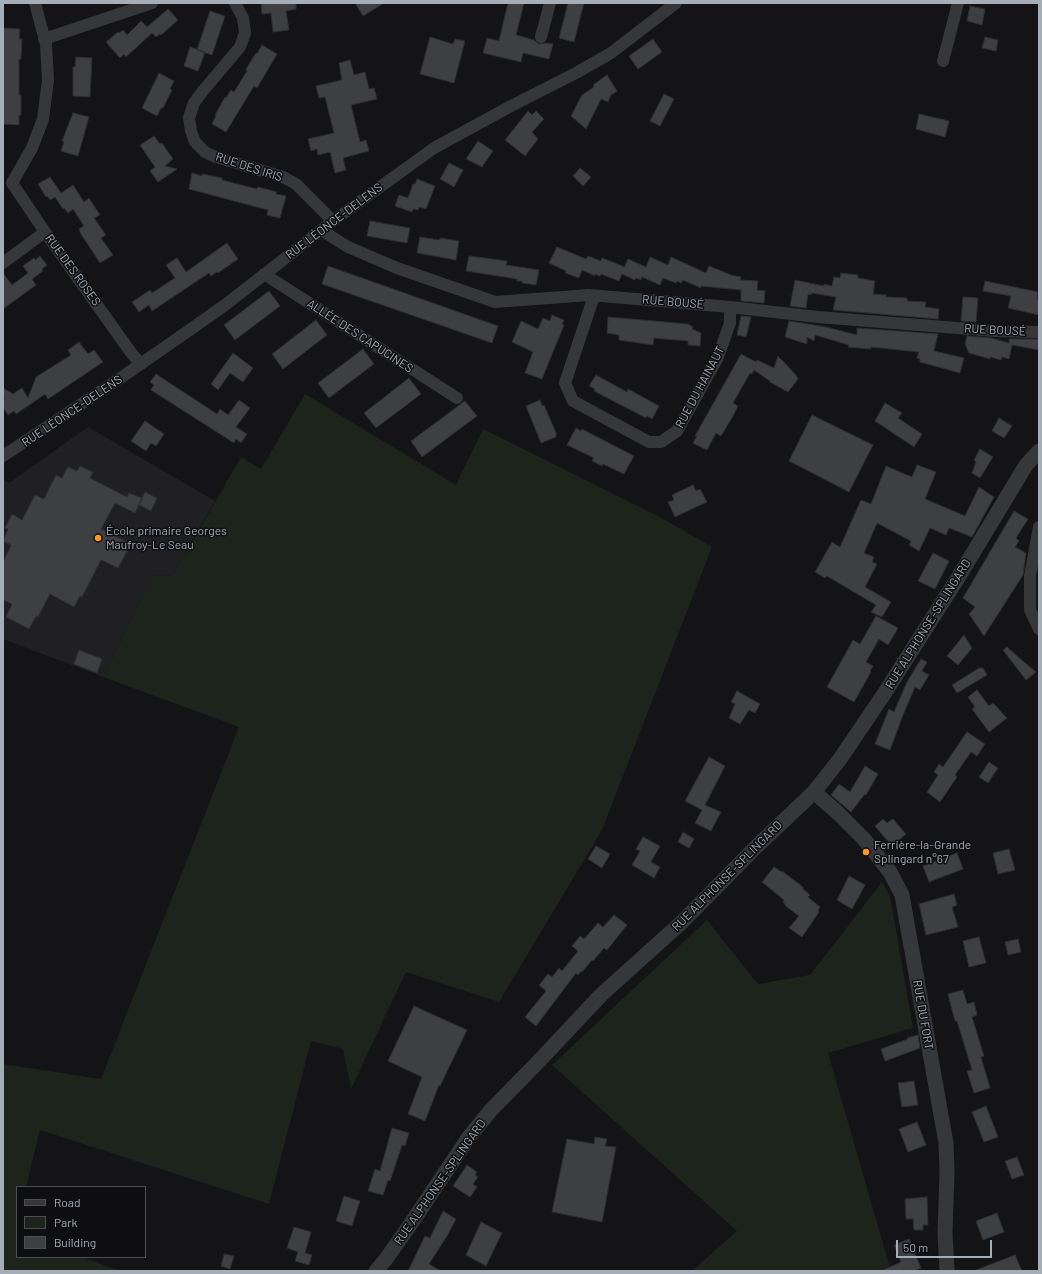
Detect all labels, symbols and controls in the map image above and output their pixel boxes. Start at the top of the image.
street label: RUE DES IRIS [214,149,284,185]
street label: RUE LÉONCE-DELENS [283,180,385,262]
street label: RUE DES ROSES [42,231,104,309]
street label: RUE BOUSÉ [642,292,704,312]
street label: ALLÉE DES CAPUCINES [304,296,416,376]
street label: RUE BOUSÉ [964,321,1026,339]
street label: RUE DU HAINAUT [672,344,728,430]
street label: RUE LÉONCE-DELENS [19,372,125,450]
place label: École primaire Georges Maufroy-Le Seau [106,524,227,552]
marker: École primaire Georges Maufroy-Le Seau [93,533,103,543]
street label: RUE ALPHONSE-SPLINGARD [882,557,974,691]
street label: RUE ALPHONSE-SPLINGARD [669,818,785,934]
place label: Ferrière-la-Grande Splingard n°67 [874,838,971,866]
marker: Ferrière-la-Grande Splingard n°67 [861,847,871,857]
street label: RUE DU FORT [910,979,936,1051]
street label: RUE ALPHONSE-SPLINGARD [391,1116,489,1248]
legend [16,1186,146,1258]
text: Road [54,1195,81,1209]
text: Park [54,1215,78,1229]
scale bar [898,1232,994,1258]
text: Building [54,1235,96,1249]
text: 50 m [903,1240,928,1254]

